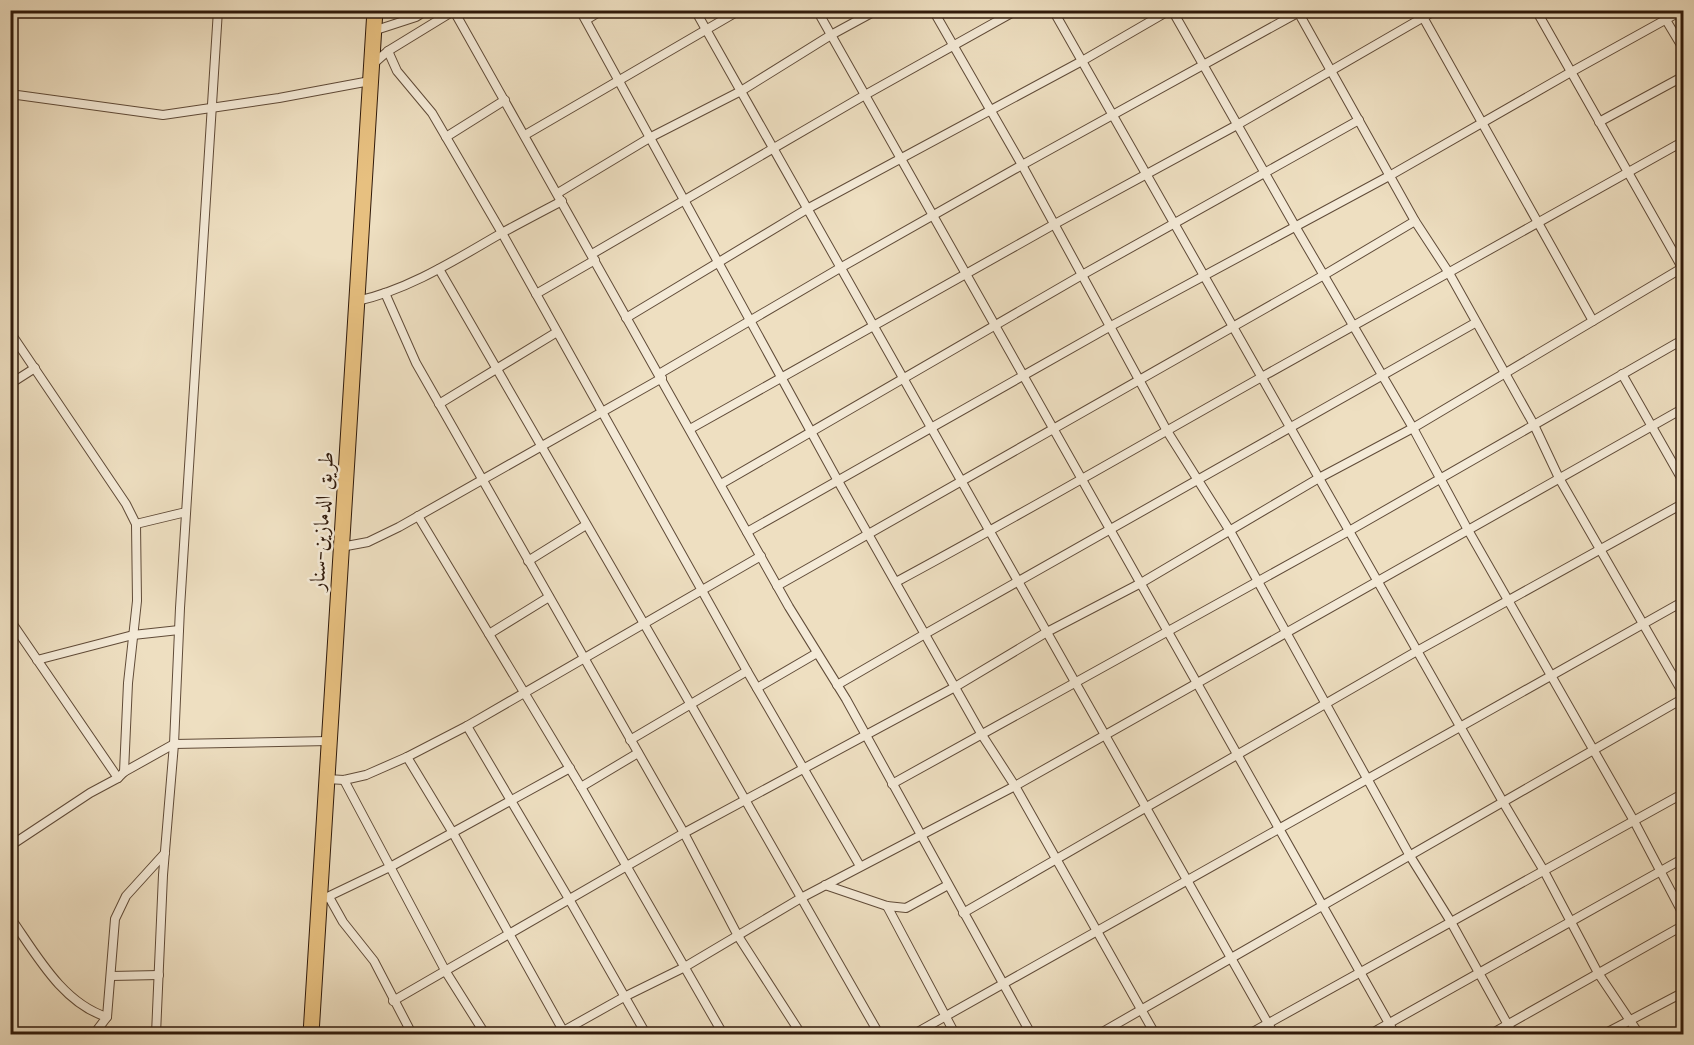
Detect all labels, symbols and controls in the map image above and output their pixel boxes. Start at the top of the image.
street label: طريق الدمازين-سنار [303,450,341,594]

